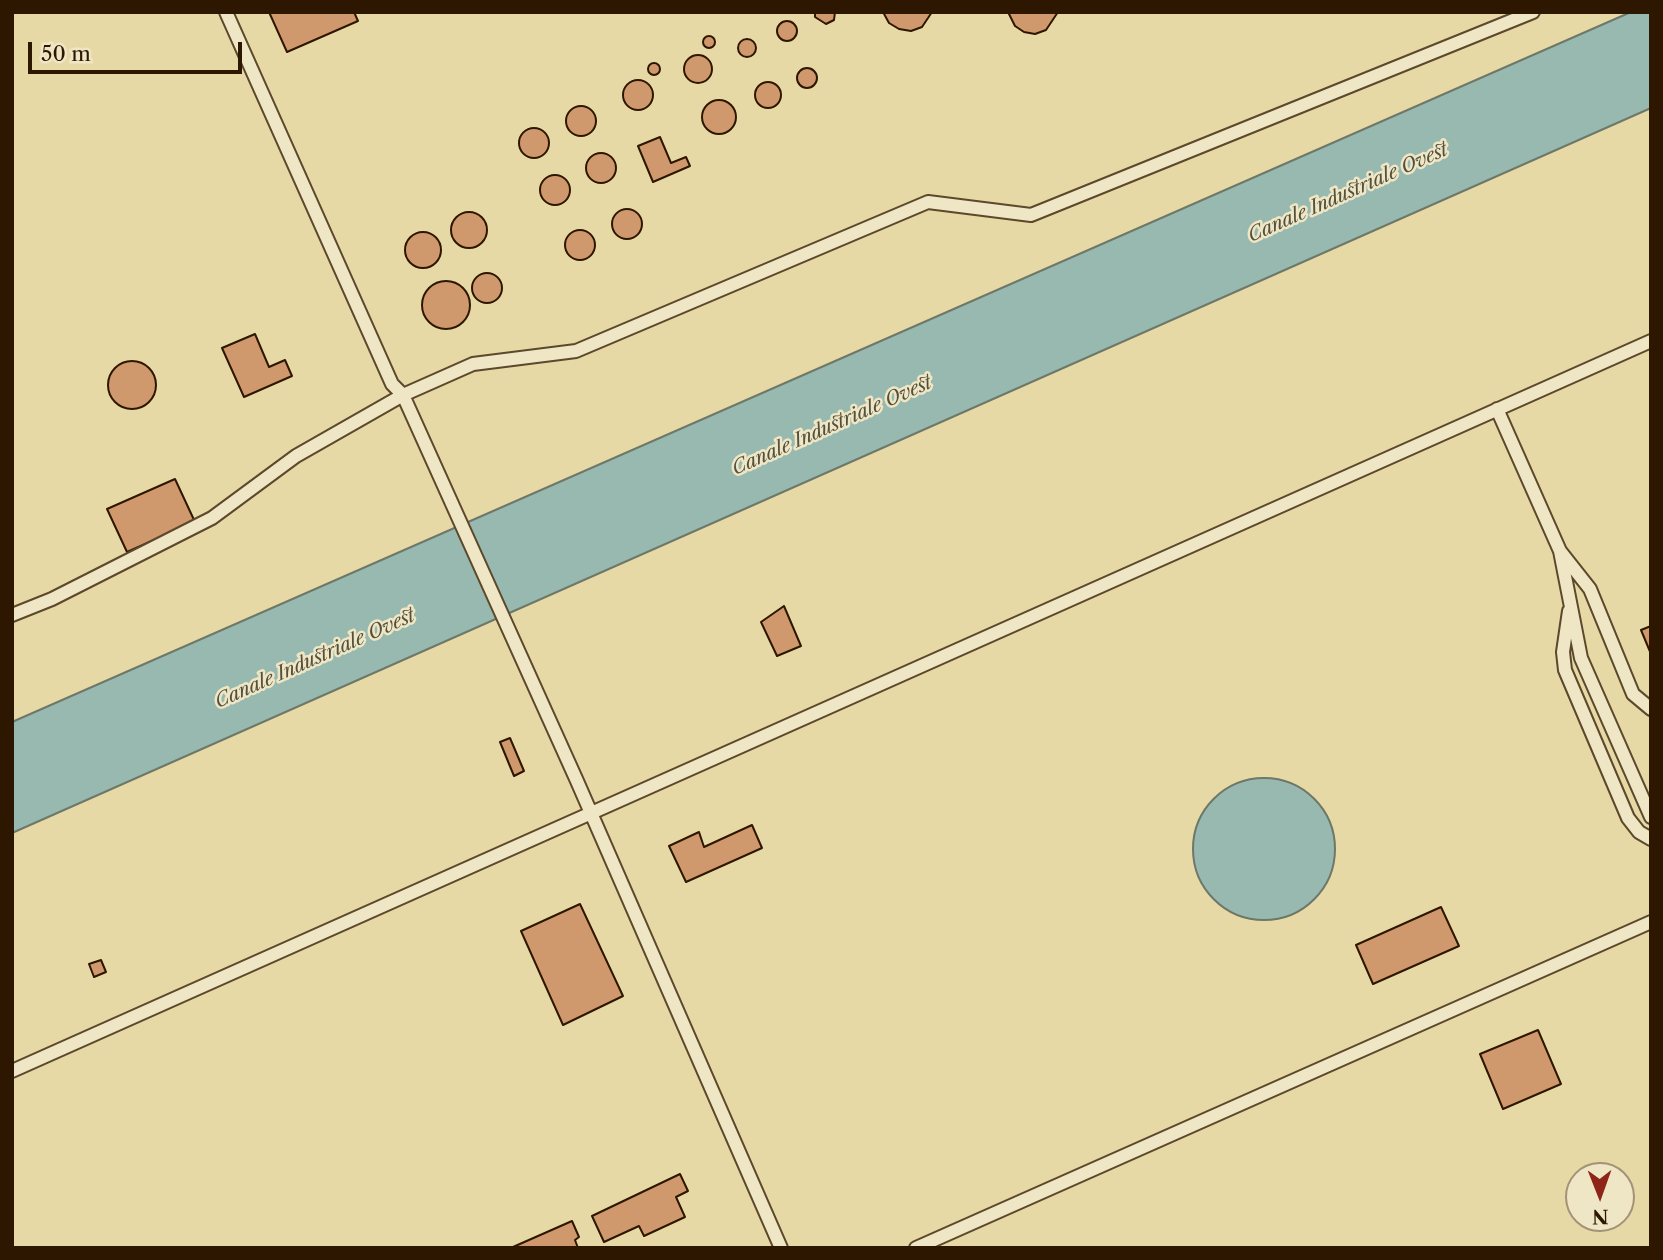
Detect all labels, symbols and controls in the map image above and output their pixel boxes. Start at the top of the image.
scale bar [32,28,245,72]
text: 50 m [41,41,91,66]
water label: Canale Industriale Ovest [1244,138,1452,248]
water label: Canale Industriale Ovest [728,371,936,481]
water label: Canale Industriale Ovest [211,604,419,714]
north arrow [1565,1162,1635,1232]
text: N [1592,1205,1609,1228]

